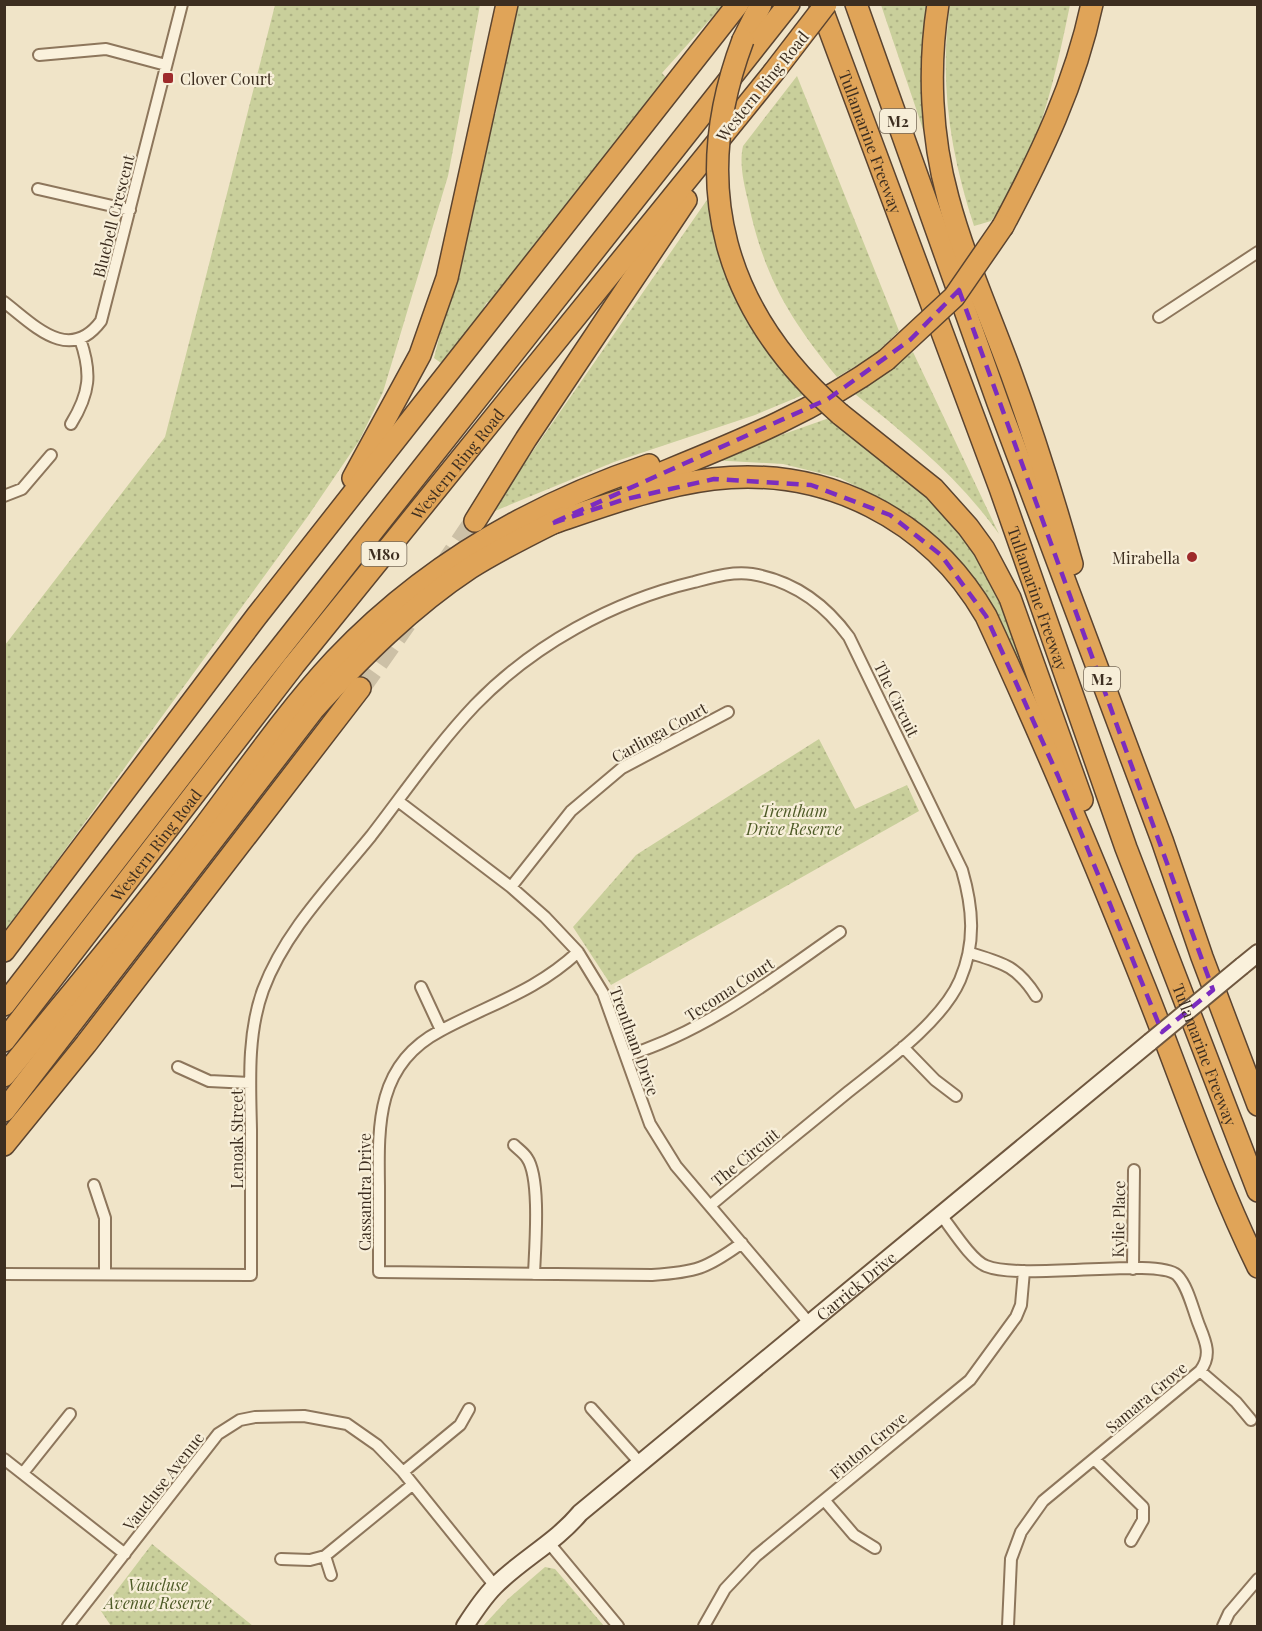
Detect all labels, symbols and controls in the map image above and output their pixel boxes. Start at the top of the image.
street label: Western Ring Road [710,26,813,146]
street label: Tullamarine Freeway [835,67,907,216]
place label: Clover Court [180,68,273,89]
marker: Clover Court [161,71,175,85]
road number: M2 [880,109,916,133]
street label: Bluebell Crescent [88,152,139,280]
street label: Western Ring Road [405,404,508,524]
street label: Tullamarine Freeway [1004,523,1073,673]
road number: M80 [362,542,406,566]
place label: Mirabella [1112,547,1180,568]
marker: Mirabella [1185,550,1199,564]
street label: The Circuit [870,658,924,740]
road number: M2 [1084,667,1120,691]
street label: Carlinga Court [607,697,711,767]
street label: Western Ring Road [105,784,205,906]
park label: Trentham Drive Reserve [745,800,842,839]
street label: Tecoma Court [681,952,778,1026]
street label: Tullamarine Freeway [1168,980,1242,1129]
street label: Trentham Drive [606,983,664,1099]
street label: Lenoak Street [226,1089,247,1189]
street label: The Circuit [707,1123,783,1191]
street label: Cassandra Drive [354,1133,375,1251]
street label: Kylie Place [1107,1180,1129,1258]
street label: Carrick Drive [811,1246,900,1324]
street label: Samara Grove [1101,1357,1191,1437]
street label: Finton Grove [825,1407,911,1483]
street label: Vaucluse Avenue [117,1427,208,1535]
park label: Vaucluse Avenue Reserve [102,1574,212,1613]

